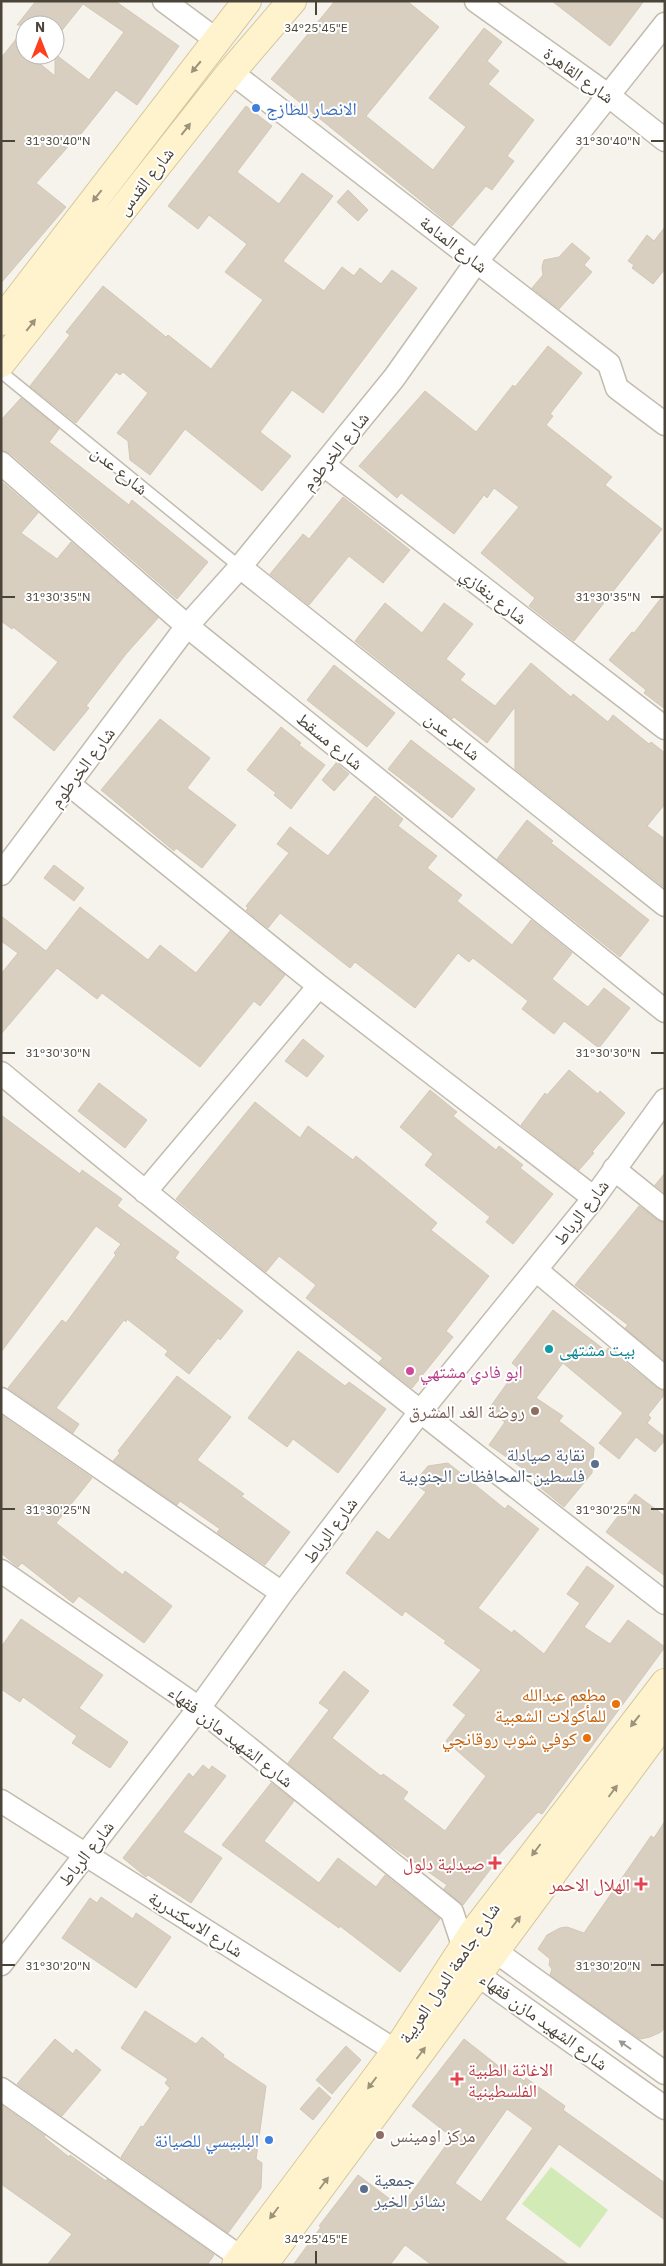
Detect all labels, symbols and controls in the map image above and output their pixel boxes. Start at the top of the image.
north arrow [15,15,65,65]
text: N [35,18,45,36]
text: 34°25'45"E [284,20,348,35]
street label: شارع القاهرة [539,42,619,108]
one-way arrow [190,61,202,73]
place label: الانصار للطازج [266,97,357,121]
marker: الانصار للطازج [250,102,262,114]
one-way arrow [181,122,191,136]
text: 31°30'40"N [25,133,91,148]
text: 31°30'40"N [575,133,641,148]
street label: شارع القدس [111,142,179,220]
one-way arrow [92,189,102,203]
street label: شارع المنامة [415,210,493,278]
one-way arrow [26,319,37,332]
street label: شارع الخرطوم [296,407,375,496]
street label: شارع عدن [87,440,153,500]
street label: شارع بنغازي [454,563,532,632]
text: 31°30'35"N [25,589,91,604]
text: 31°30'35"N [575,589,641,604]
street label: شارع مسقط [292,707,368,775]
street label: شاعر عدن [420,707,486,765]
street label: شارع الخرطوم [44,722,121,812]
text: 31°30'30"N [25,1045,91,1060]
text: 31°30'30"N [575,1045,641,1060]
street label: شارع الرباط [548,1175,614,1249]
place label: بيت مشتهى [559,1338,635,1361]
marker: بيت مشتهى [543,1343,555,1355]
place label: ابو فادي مشتهي [420,1360,523,1386]
marker: ابو فادي مشتهي [404,1365,416,1377]
place label: روضة الغد المشرق [408,1400,525,1423]
marker: روضة الغد المشرق [529,1405,541,1417]
place label: نقابة صيادلة فلسطين-المحافظات الجنوبية [399,1443,585,1487]
marker: نقابة صيادلة فلسطين-المحافظات الجنوبية [589,1458,601,1470]
street label: شارع الرباط [298,1492,362,1568]
text: 31°30'25"N [25,1502,91,1517]
text: 31°30'25"N [575,1502,641,1517]
street label: شارع الشهيد مازن فقهاء [164,1680,298,1792]
place label: مطعم عبدالله للمأكولات الشعبية [495,1683,606,1727]
marker: مطعم عبدالله للمأكولات الشعبية [610,1698,622,1710]
one-way arrow [630,1714,640,1728]
place label: كوفي شوب روقانجي [442,1727,578,1753]
marker: كوفي شوب روقانجي [581,1732,593,1744]
one-way arrow [608,1784,618,1798]
street label: شارع الرباط [53,1816,119,1890]
one-way arrow [531,1843,542,1856]
place label: صيدلية دلول [403,1852,485,1875]
marker: صيدلية دلول [489,1857,501,1869]
place label: الهلال الاحمر [548,1873,630,1896]
marker: الهلال الاحمر [634,1877,648,1891]
street label: شارع الاسكندرية [144,1886,248,1962]
street label: شارع جامعة الدول العربية [393,1898,505,2048]
one-way arrow [511,1915,521,1929]
text: 31°30'20"N [25,1958,91,1973]
text: 31°30'20"N [575,1958,641,1973]
street label: شارع الشهيد مازن فقهاء [475,1967,613,2075]
one-way arrow [618,2040,632,2050]
one-way arrow [415,2047,426,2060]
place label: الاغاثة الطبية الفلسطينية [468,2058,553,2102]
marker: الاغاثة الطبية الفلسطينية [450,2072,464,2086]
one-way arrow [367,2076,377,2090]
place label: مركز اومينس [390,2124,475,2147]
place label: البلبيسي للصيانة [155,2129,259,2155]
marker: مركز اومينس [374,2129,386,2141]
marker: البلبيسي للصيانة [263,2134,275,2146]
place label: جمعية بشائر الخير [373,2168,446,2212]
one-way arrow [319,2176,329,2190]
marker: جمعية بشائر الخير [358,2183,370,2195]
one-way arrow [269,2206,279,2220]
text: 34°25'45"E [284,2231,348,2246]

